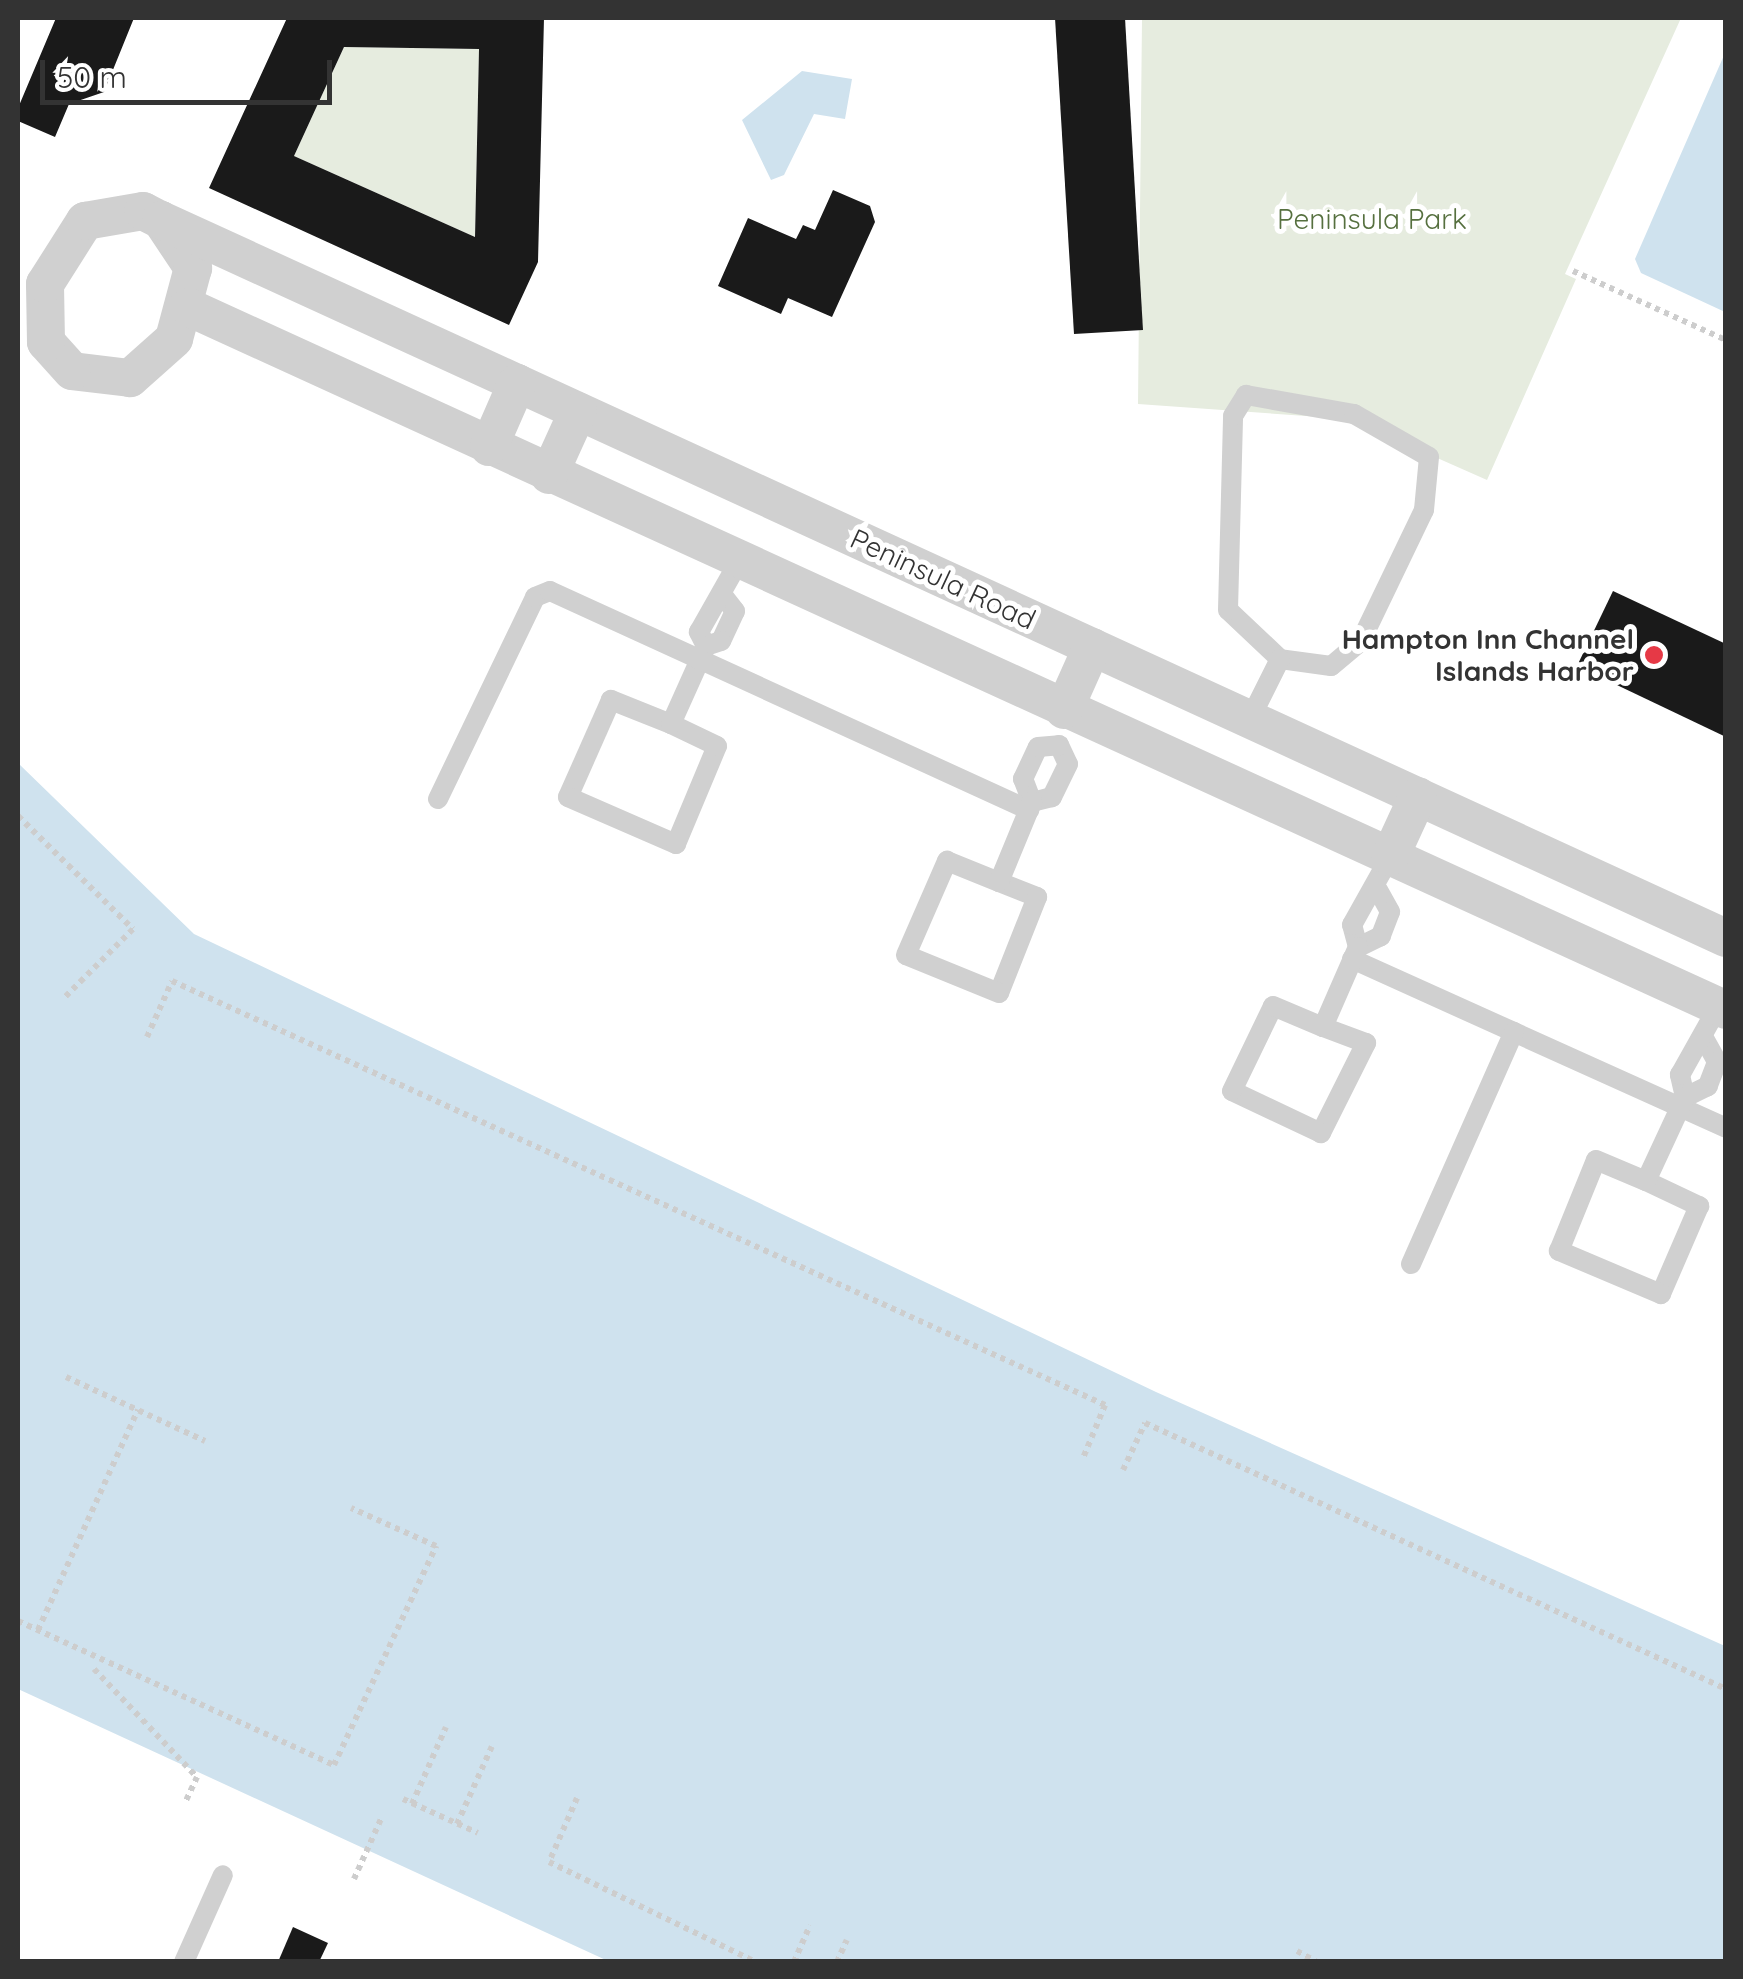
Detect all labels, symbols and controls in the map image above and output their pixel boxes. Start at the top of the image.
scale bar [45,40,338,102]
text: 50 m [57,58,127,96]
park label: Peninsula Park [1277,202,1467,236]
street label: Peninsula Road [845,521,1041,637]
place label: Hampton Inn Channel Islands Harbor [1342,622,1634,688]
marker: Hampton Inn Channel Islands Harbor [1643,644,1665,666]

